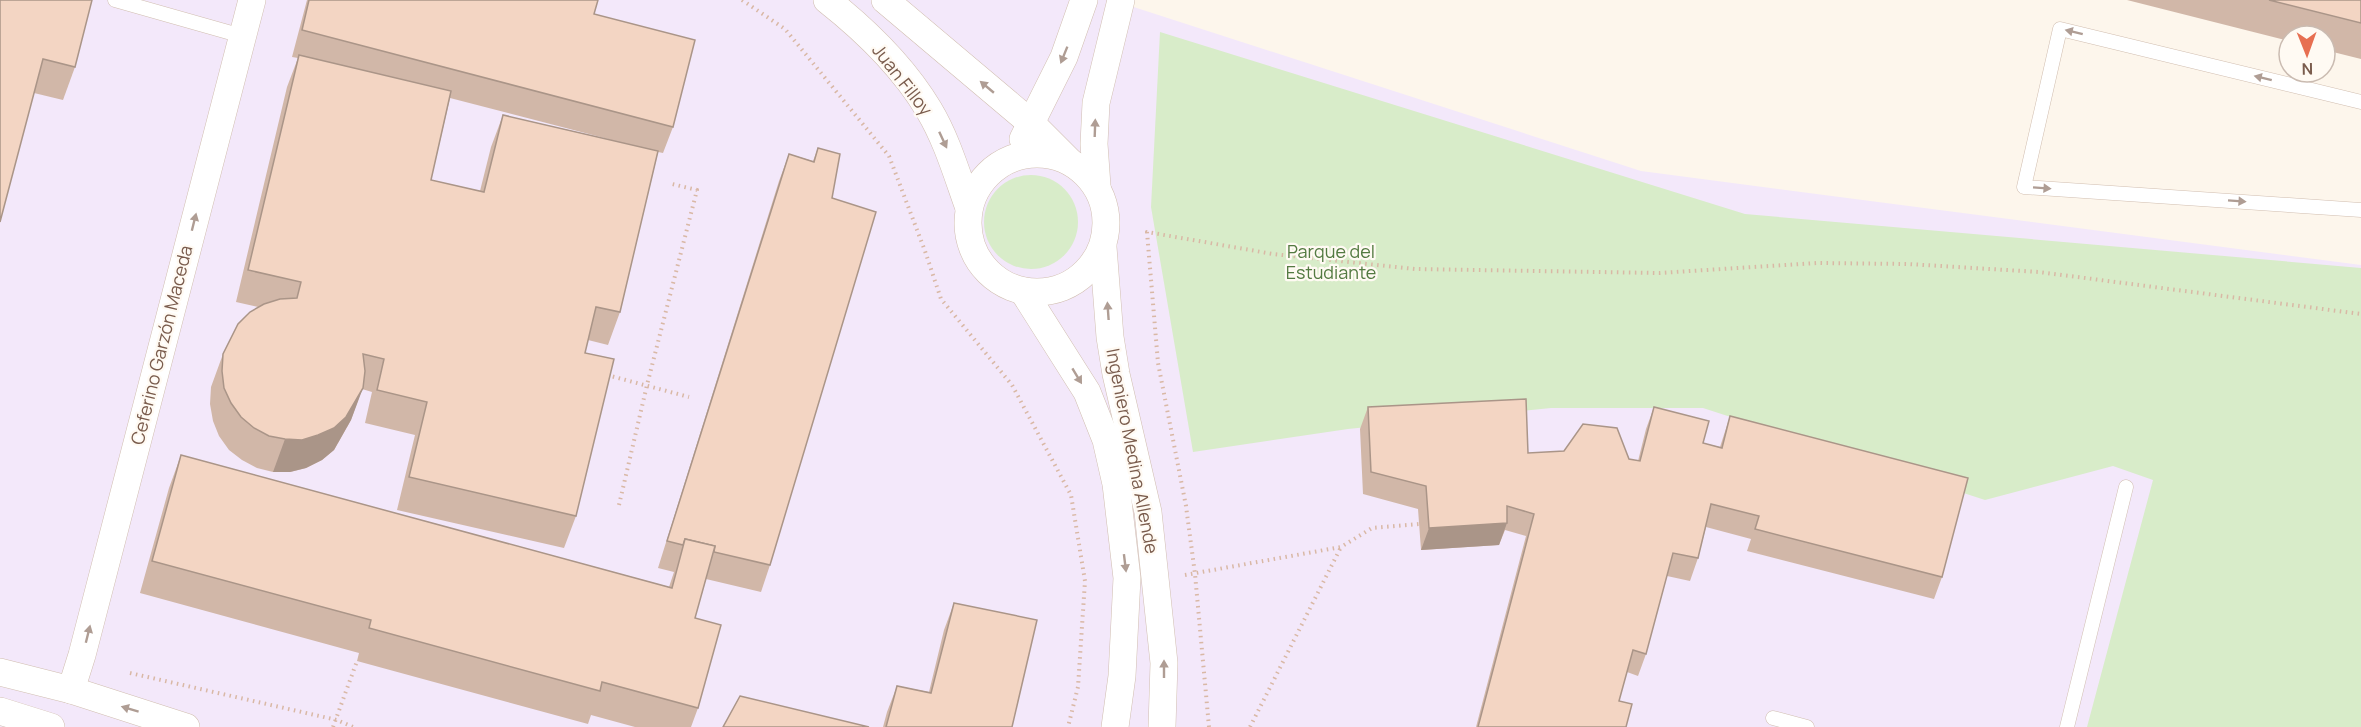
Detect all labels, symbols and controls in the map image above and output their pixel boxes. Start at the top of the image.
north arrow [2277,24,2337,84]
one-way arrow [2065,27,2083,37]
street label: Juan Filloy [867,39,939,121]
one-way arrow [1059,46,1068,64]
text: N [2301,58,2313,80]
one-way arrow [2254,73,2273,83]
one-way arrow [980,81,995,94]
one-way arrow [1090,118,1099,137]
one-way arrow [939,132,948,149]
one-way arrow [2033,183,2052,193]
one-way arrow [2227,196,2246,206]
one-way arrow [190,213,200,231]
park label: Parque del Estudiante [1286,239,1376,284]
street label: Ceferino Garzón Maceda [125,243,197,447]
one-way arrow [1103,301,1113,320]
street label: Ingeniero Medina Allende [1101,346,1165,555]
one-way arrow [1072,368,1083,384]
one-way arrow [1120,553,1130,572]
one-way arrow [83,625,93,643]
one-way arrow [1159,659,1169,678]
one-way arrow [121,704,139,713]

